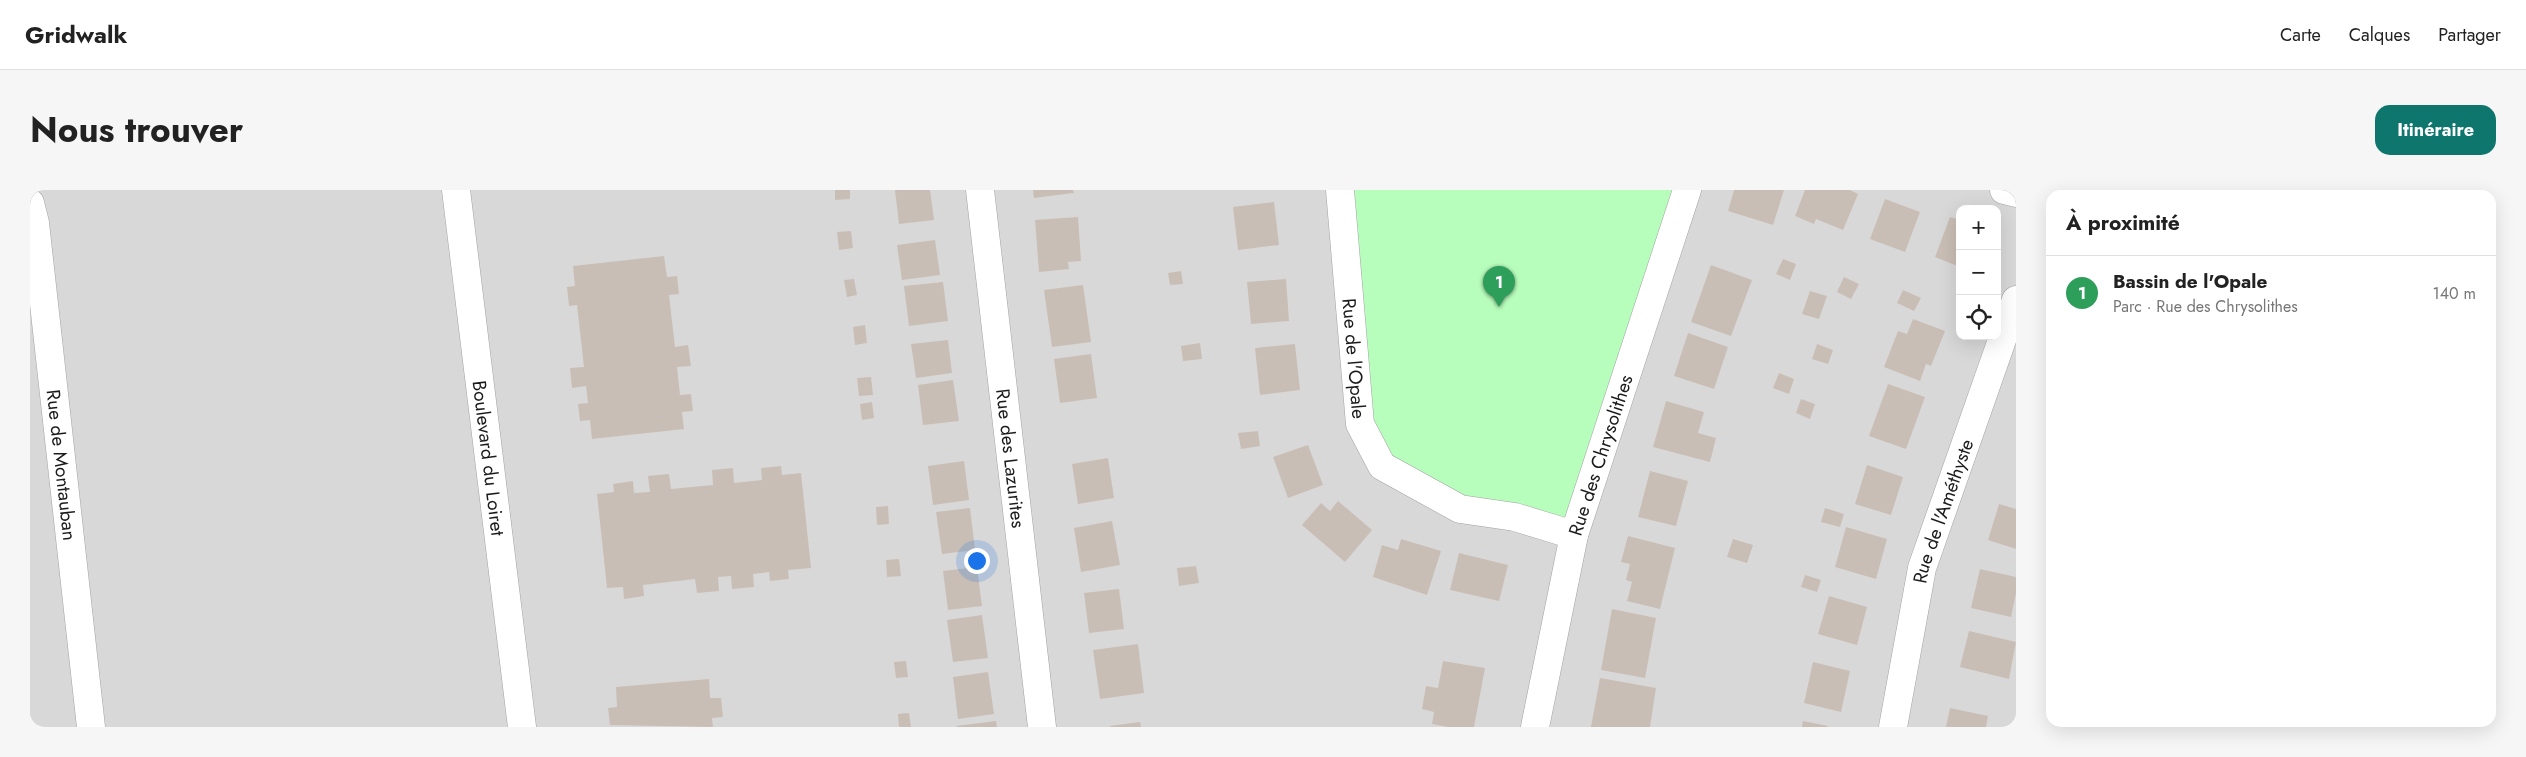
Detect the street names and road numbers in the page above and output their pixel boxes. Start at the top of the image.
street label: Rue de l'Opale [1336,297,1373,420]
street label: Rue des Chrysolithes [1561,371,1639,539]
street label: Boulevard du Loiret [466,379,512,538]
street label: Rue des Lazurites [990,387,1032,530]
street label: Rue de Montauban [40,388,84,542]
street label: Rue de l'Améthyste [1906,435,1980,586]

